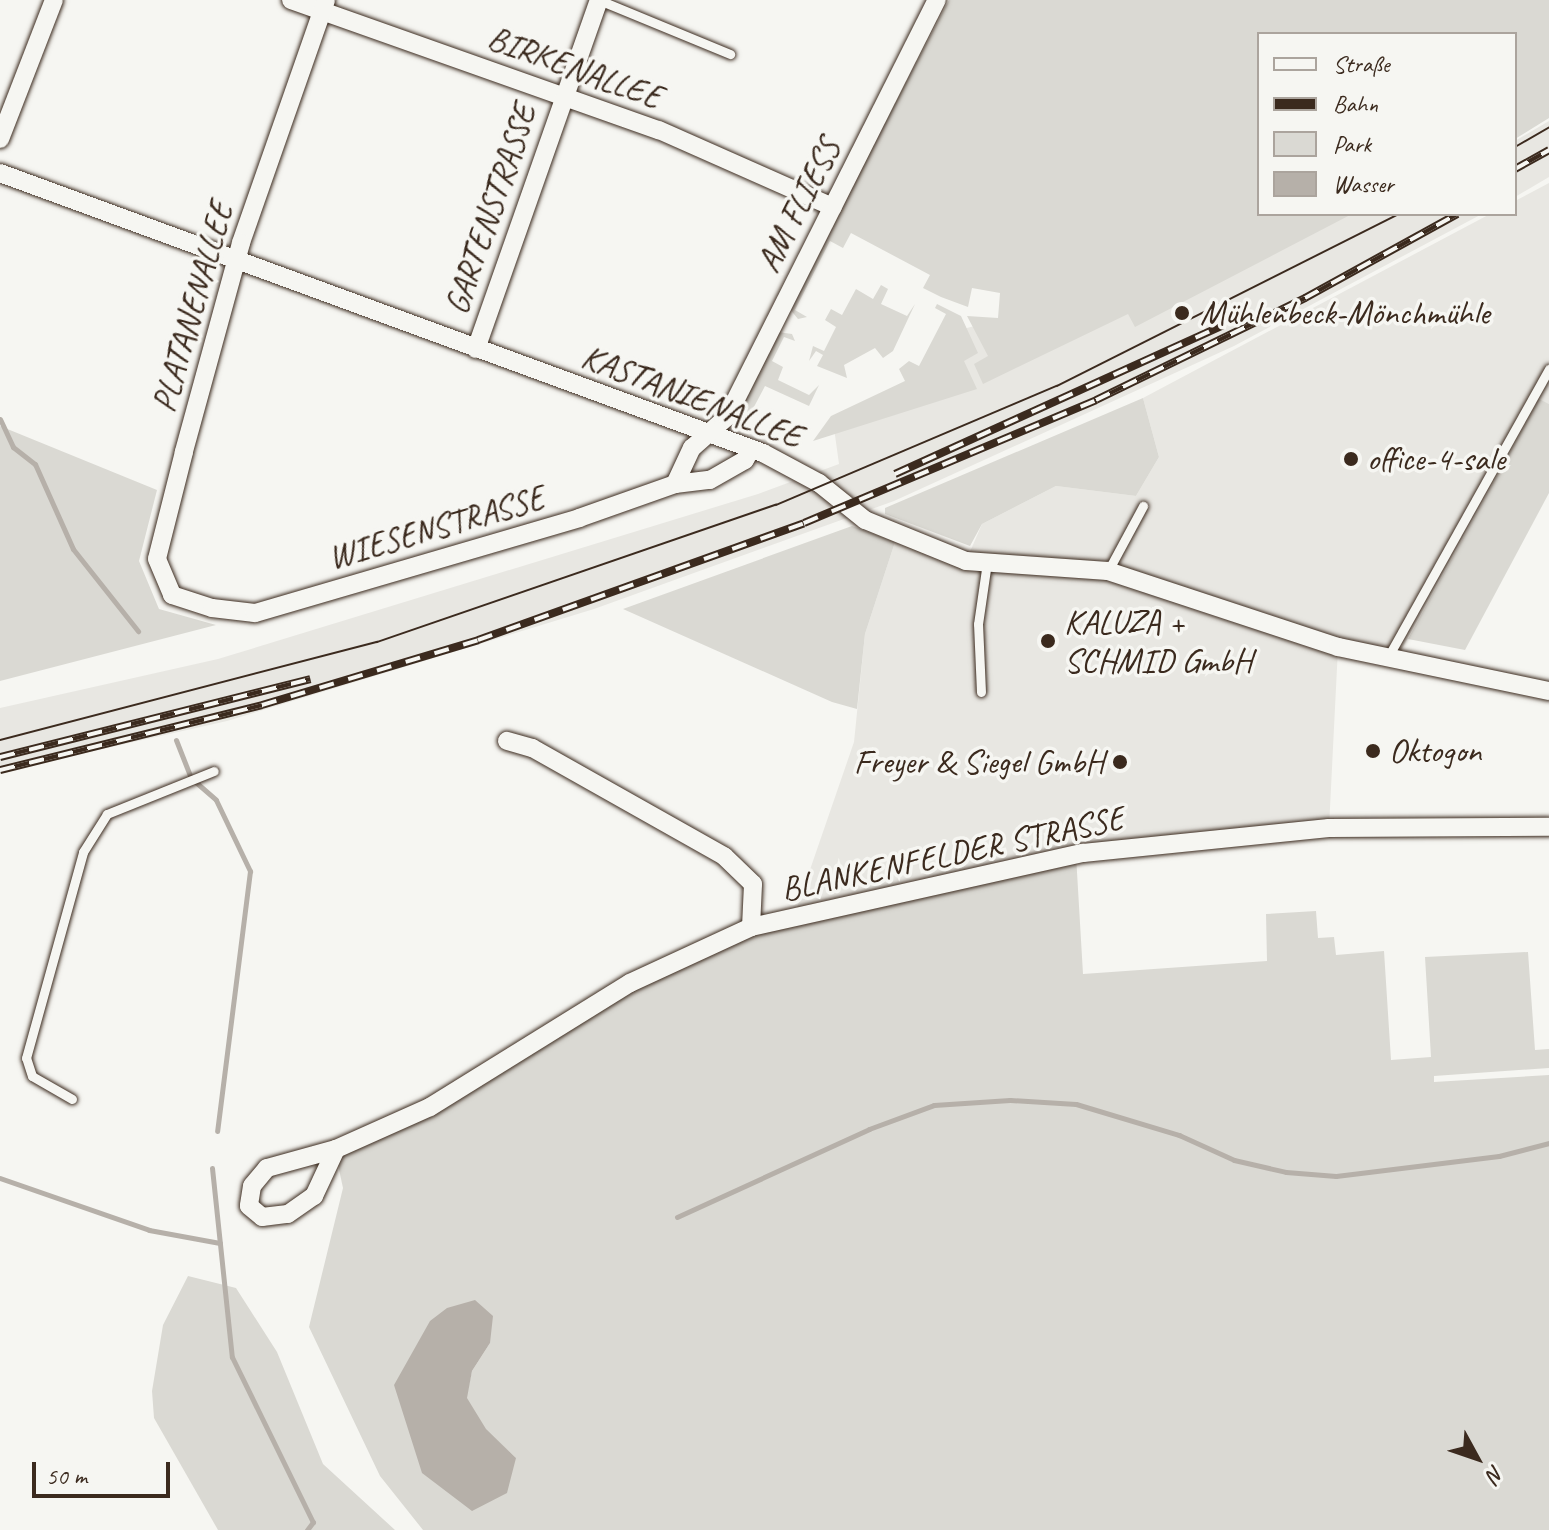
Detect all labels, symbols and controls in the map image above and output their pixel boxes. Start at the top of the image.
street label: BIRKENALLEE [483,17,667,117]
legend [1257,32,1517,216]
text: Straße [1333,49,1390,79]
text: Bahn [1333,89,1378,119]
street label: GARTENSTRASSE [435,99,545,319]
text: Park [1333,129,1371,159]
street label: AM FLIESS [747,132,849,278]
text: Wasser [1333,169,1394,199]
street label: PLATANENALLEE [143,198,241,416]
place label: Mühlenbeck-Mönchmühle [1200,293,1490,333]
marker: Mühlenbeck-Mönchmühle [1171,302,1193,324]
street label: KASTANIENALLEE [576,335,808,457]
place label: office-4-sale [1367,439,1505,479]
marker: office-4-sale [1342,450,1360,468]
street label: WIESENSTRASSE [323,477,549,577]
place label: KALUZA + SCHMID GmbH [1064,601,1252,680]
marker: KALUZA + SCHMID GmbH [1039,632,1057,650]
place label: Oktogon [1389,731,1481,771]
place label: Freyer & Siegel GmbH [853,742,1104,782]
marker: Oktogon [1364,742,1382,760]
marker: Freyer & Siegel GmbH [1111,753,1129,771]
street label: BLANKENFELDER STRASSE [777,797,1127,909]
north arrow [1437,1418,1517,1498]
scale bar [36,1446,174,1496]
text: N [1480,1459,1510,1488]
text: 50 m [46,1461,87,1491]

